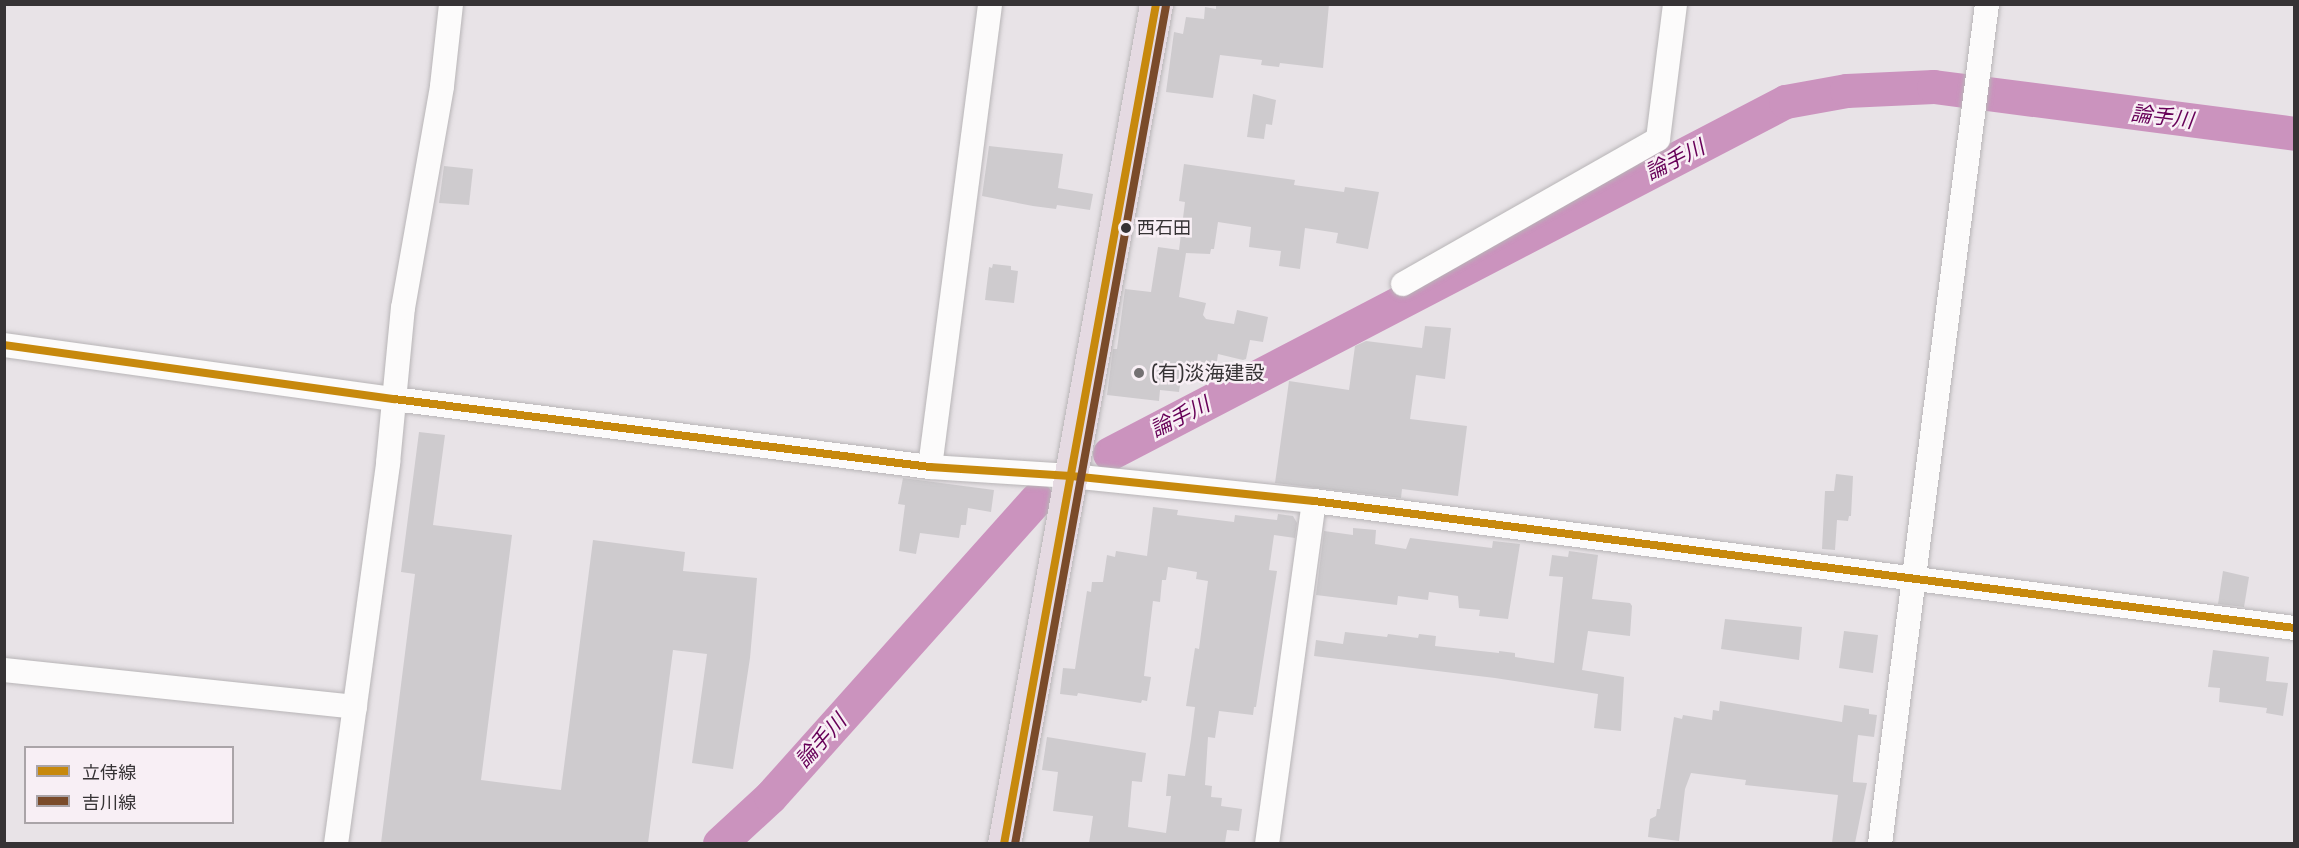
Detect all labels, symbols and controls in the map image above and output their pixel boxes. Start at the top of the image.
water label: 論手川 [2129,101,2195,133]
water label: 論手川 [1641,134,1709,186]
place label: 西石田 [1137,217,1191,239]
marker: 西石田 [1120,222,1132,234]
place label: (有)淡海建設 [1151,361,1265,385]
marker: (有)淡海建設 [1132,366,1146,380]
water label: 論手川 [1146,391,1214,443]
water label: 論手川 [791,709,851,773]
legend [24,746,234,824]
text: 立侍線 [82,762,136,784]
text: 吉川線 [82,792,136,814]

